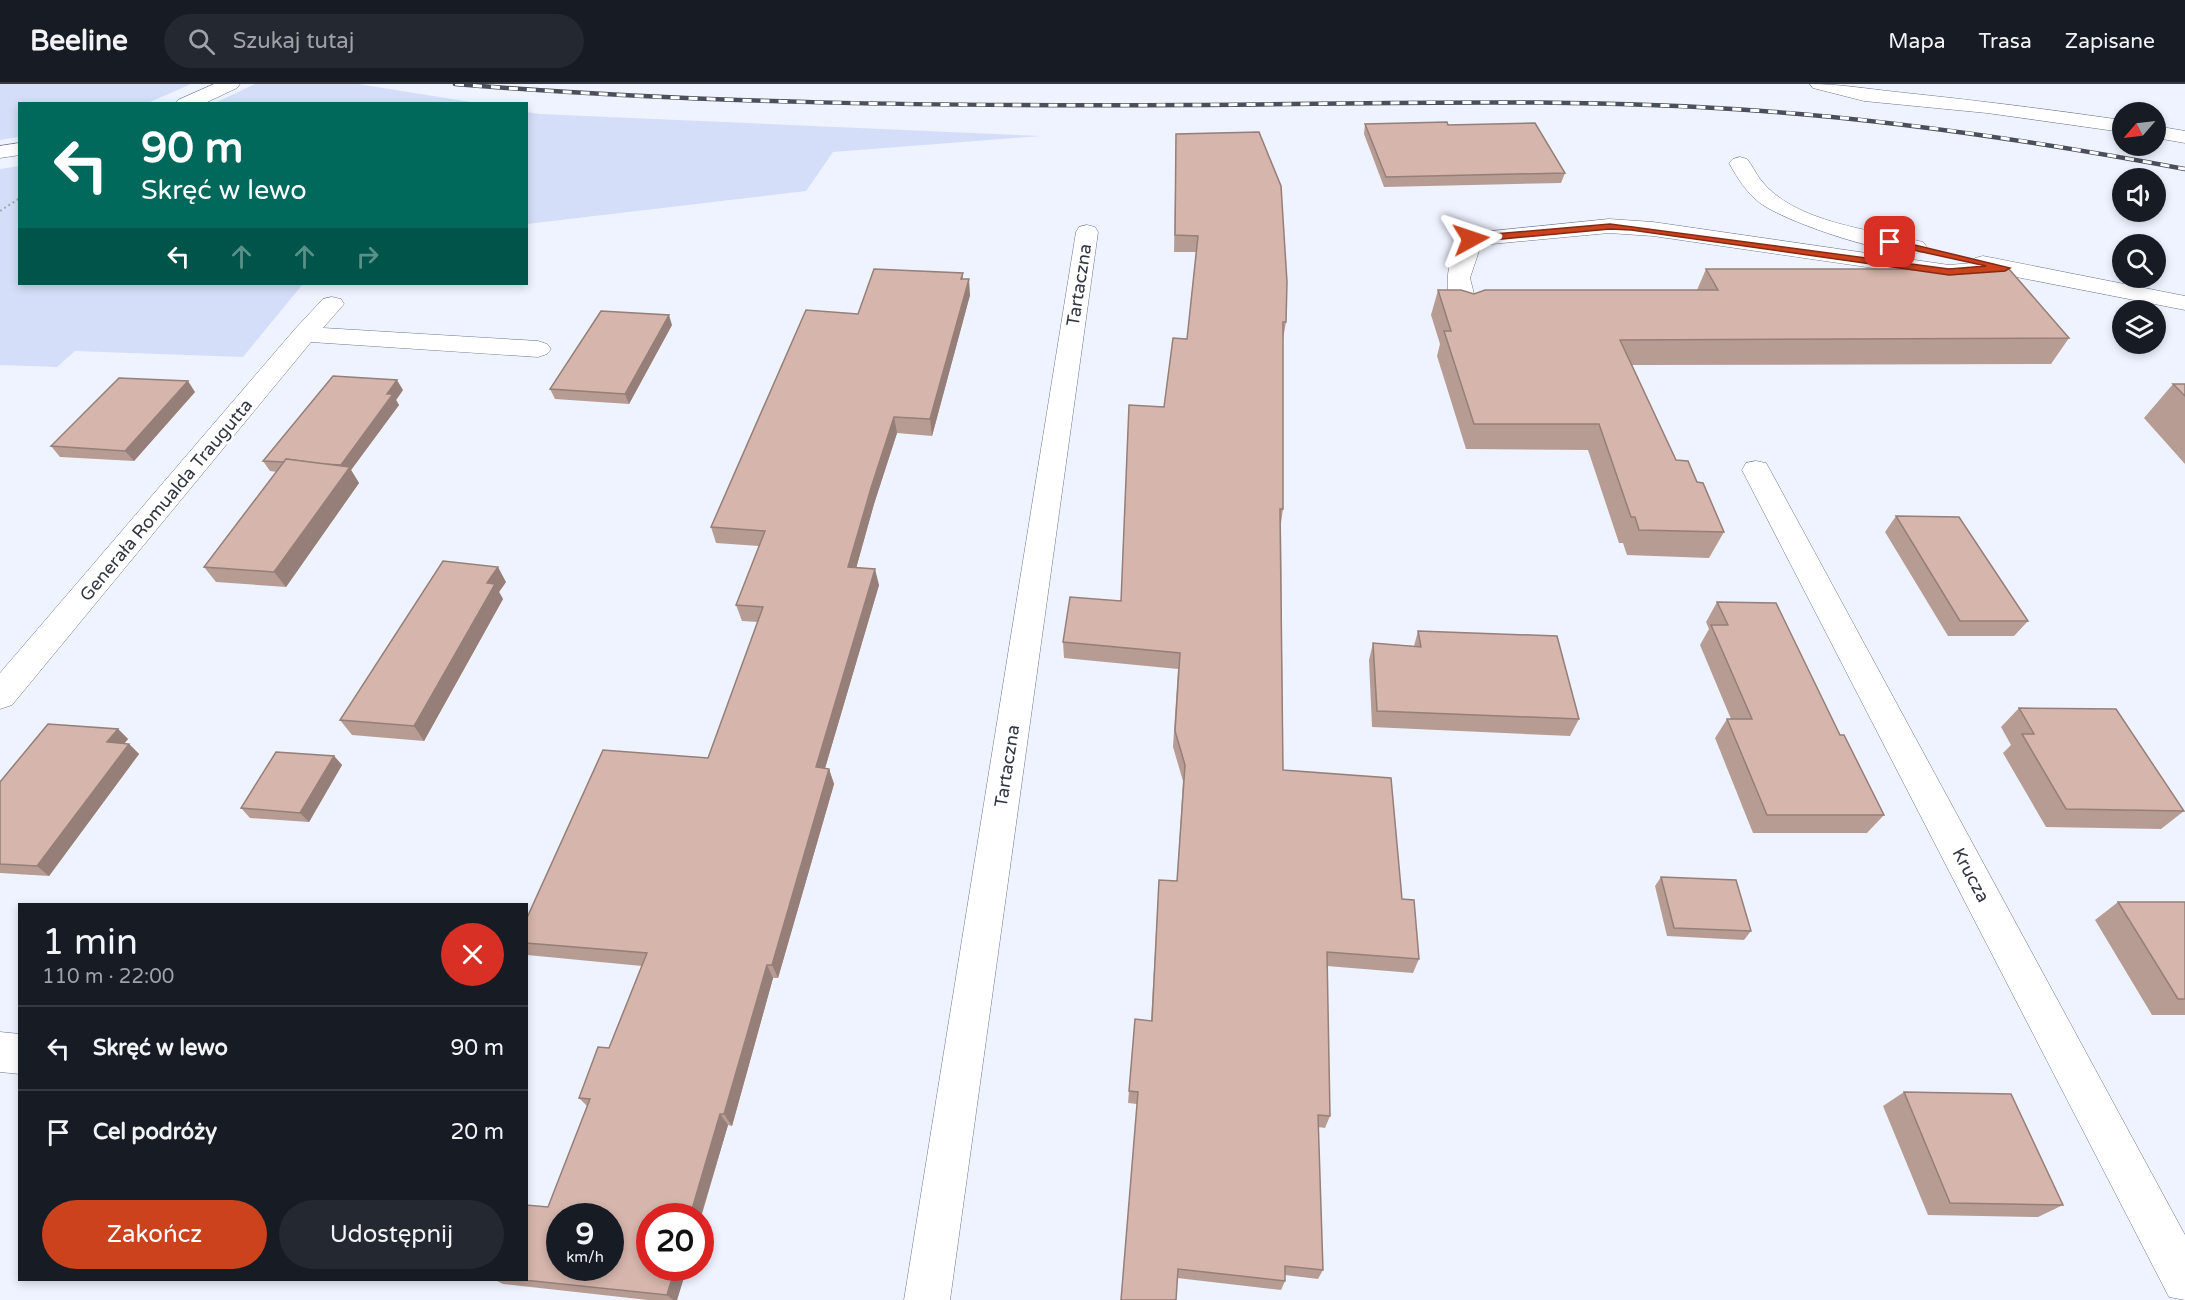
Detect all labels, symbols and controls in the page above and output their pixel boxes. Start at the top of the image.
search box [164,14,584,68]
text: Beeline [30,24,128,58]
icon: search [185,25,218,58]
text: Szukaj tutaj [233,28,354,54]
text: Mapa [1888,29,1945,54]
text: Trasa [1978,29,2032,54]
text: Zapisane [2065,29,2155,54]
north arrow [2112,102,2166,156]
map controls [2112,102,2166,354]
text: 90 m [141,123,243,174]
icon: left [42,126,120,204]
button: sound [2112,168,2166,222]
text: Skręć w lewo [141,174,307,207]
position arrow [1439,207,1503,271]
pin [1864,216,1915,267]
icon: arrive [1873,225,1906,258]
button: search [2112,234,2166,288]
icon: left [162,240,195,273]
icon: ahead [225,240,258,273]
icon: ahead [288,240,321,273]
icon: right [351,240,384,273]
street label: Tartaczna [1062,242,1096,328]
button: layers [2112,300,2166,354]
street label: Generała Romualda Traugutta [75,394,257,606]
street label: Tartaczna [990,723,1024,809]
street label: Krucza [1948,844,1994,906]
text: 1 min [42,921,138,964]
button: close [441,923,504,986]
text: 110 m · 22:00 [42,965,174,989]
icon: left [42,1032,75,1065]
text: Skręć w lewo [93,1035,228,1061]
text: 90 m [450,1035,504,1061]
icon: arrive [42,1116,75,1149]
text: Cel podróży [93,1119,217,1145]
text: 20 m [450,1119,504,1145]
button: Zakończ [42,1200,267,1269]
button: Udostępnij [279,1200,504,1269]
speed limit sign: 20 [636,1203,714,1281]
text: 9 [576,1216,594,1253]
text: km/h [566,1248,604,1266]

